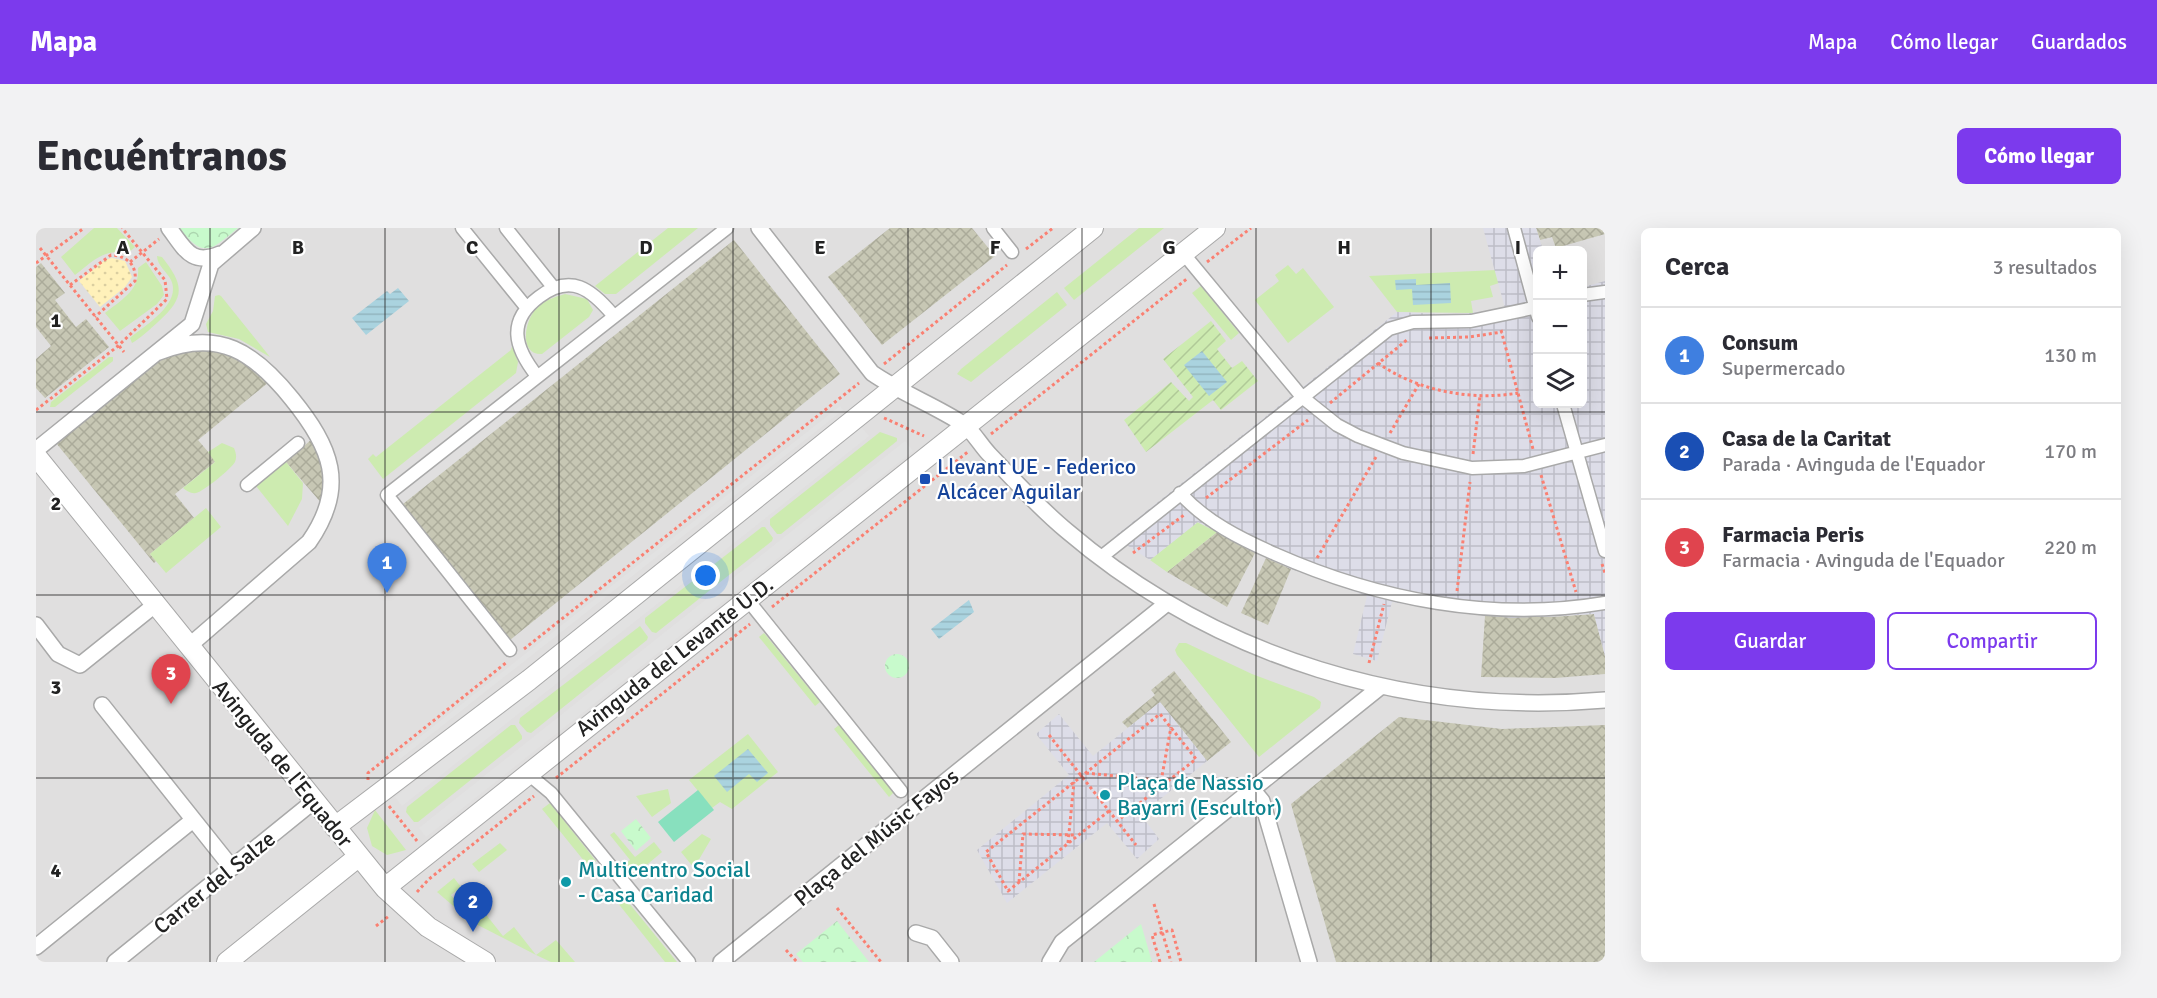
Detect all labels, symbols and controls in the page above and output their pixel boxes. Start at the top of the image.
text: Mapa [30,25,97,59]
text: Mapa [1808,29,1857,55]
text: Cómo llegar [1890,29,1998,55]
text: Guardados [2031,29,2127,55]
button: Cómo llegar [1957,128,2121,184]
text: Encuéntranos [36,131,287,182]
text: A [117,235,130,260]
text: B [292,235,304,260]
text: C [466,235,478,260]
text: D [639,235,653,260]
text: E [814,235,826,260]
text: F [990,235,1001,260]
text: G [1162,235,1176,260]
text: H [1337,235,1351,260]
text: I [1515,235,1521,260]
map controls [1533,246,1587,408]
button: + [1533,246,1587,300]
text: Cerca [1665,251,1729,283]
text: 3 resultados [1993,255,2097,280]
button: − [1533,300,1587,354]
text: 1 [51,308,62,333]
text: Consum [1722,329,1798,356]
text: 1 [1679,343,1690,368]
text: 130 m [2044,343,2097,368]
button: layers [1533,354,1587,408]
text: Supermercado [1722,356,1845,381]
text: Casa de la Caritat [1722,425,1891,452]
text: 2 [1679,439,1690,464]
text: 170 m [2044,439,2097,464]
text: Parada · Avinguda de l'Equador [1722,452,1985,477]
place label: Llevant UE - Federico Alcácer Aguilar [937,453,1136,505]
marker: Llevant UE - Federico Alcácer Aguilar [918,472,932,486]
text: 2 [51,491,61,516]
text: Farmacia Peris [1722,521,1864,548]
text: 3 [1679,535,1690,560]
text: 220 m [2044,535,2097,560]
pin: 1 [368,544,406,593]
text: Farmacia · Avinguda de l'Equador [1722,548,2005,573]
your location [691,561,720,590]
street label: Avinguda del Levante U.D. [570,571,779,742]
button: Guardar [1665,612,1875,670]
button: Compartir [1887,612,2097,670]
pin: 3 [152,654,190,704]
street label: Avinguda de l'Equador [207,674,359,853]
text: 3 [51,675,61,700]
street label: Plaça del Músic Fayos [789,763,964,912]
place label: Plaça de Nassio Bayarri (Escultor) [1117,769,1282,821]
marker: Plaça de Nassio Bayarri (Escultor) [1098,788,1112,802]
street label: Carrer del Salze [148,825,281,940]
place label: Multicentro Social - Casa Caridad [578,856,750,908]
text: 4 [51,858,62,883]
marker: Multicentro Social - Casa Caridad [559,875,573,889]
pin: 2 [454,882,492,932]

